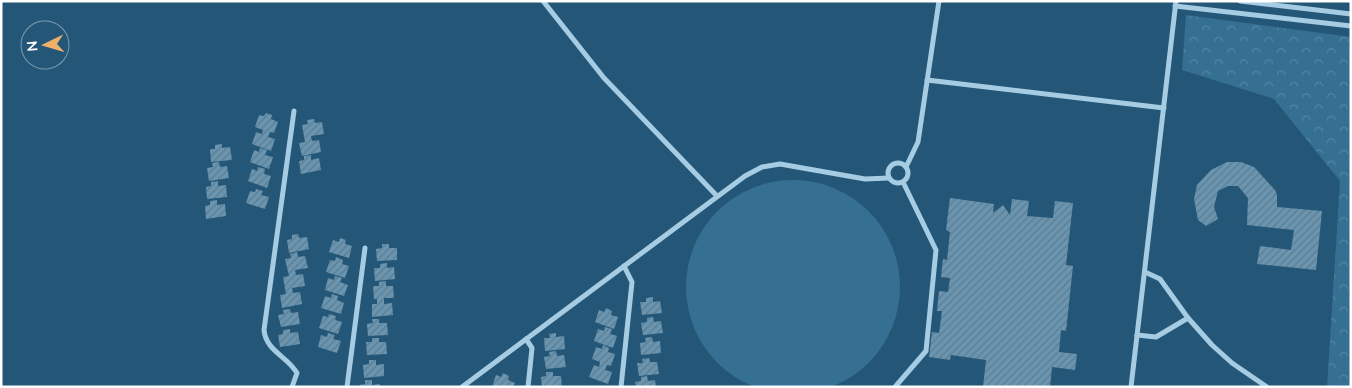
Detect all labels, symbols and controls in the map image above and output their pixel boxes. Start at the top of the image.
north arrow [20,20,70,70]
text: N [23,40,41,52]

